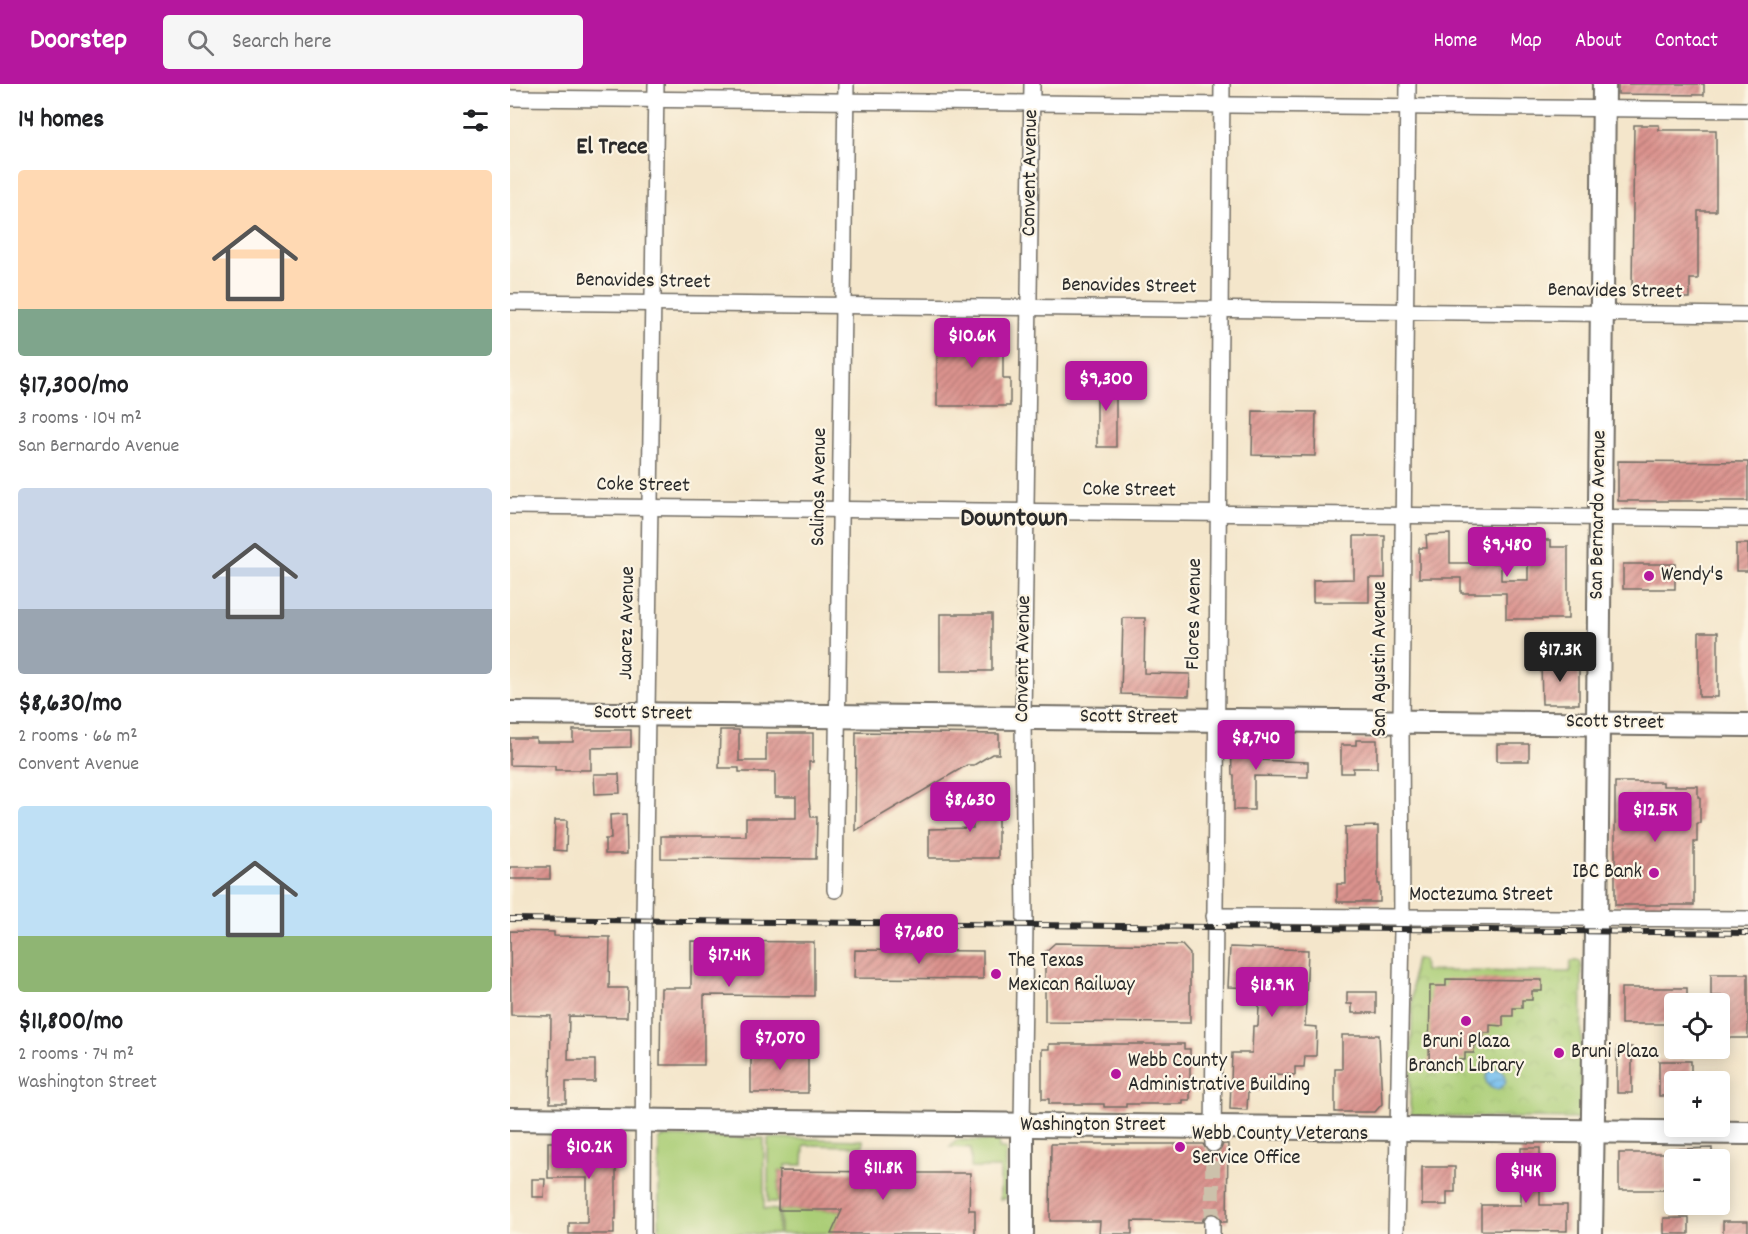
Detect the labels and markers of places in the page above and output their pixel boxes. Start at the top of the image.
pin: $10.6K [923,318,1021,369]
pin: $9,300 [1057,361,1155,412]
pin: $9,480 [1458,527,1556,578]
place label: Wendy's [1661,561,1723,591]
marker: Wendy's [1642,569,1656,583]
pin: $17.3K [1511,632,1609,683]
pin: $8,740 [1207,720,1305,771]
pin: $8,630 [921,782,1019,833]
pin: $12.5K [1606,792,1704,843]
place label: IBC Bank [1572,858,1642,888]
marker: IBC Bank [1647,866,1661,880]
pin: $7,680 [870,914,968,965]
pin: $17.4K [680,937,778,988]
place label: The Texas Mexican Railway [1008,947,1135,1001]
marker: The Texas Mexican Railway [989,967,1003,981]
pin: $18.9K [1223,967,1321,1018]
marker: Bruni Plaza Branch Library [1459,1014,1473,1028]
pin: $7,070 [731,1020,829,1071]
place label: Bruni Plaza Branch Library [1408,1028,1524,1082]
place label: Bruni Plaza [1571,1038,1660,1068]
marker: Bruni Plaza [1552,1046,1566,1060]
place label: Webb County Administrative Building [1128,1047,1310,1101]
marker: Webb County Administrative Building [1109,1067,1123,1081]
place label: Webb County Veterans Service Office [1192,1120,1368,1174]
pin: $10.2K [540,1129,638,1180]
marker: Webb County Veterans Service Office [1173,1140,1187,1154]
pin: $11.8K [834,1150,932,1201]
pin: $14K [1490,1153,1562,1204]

